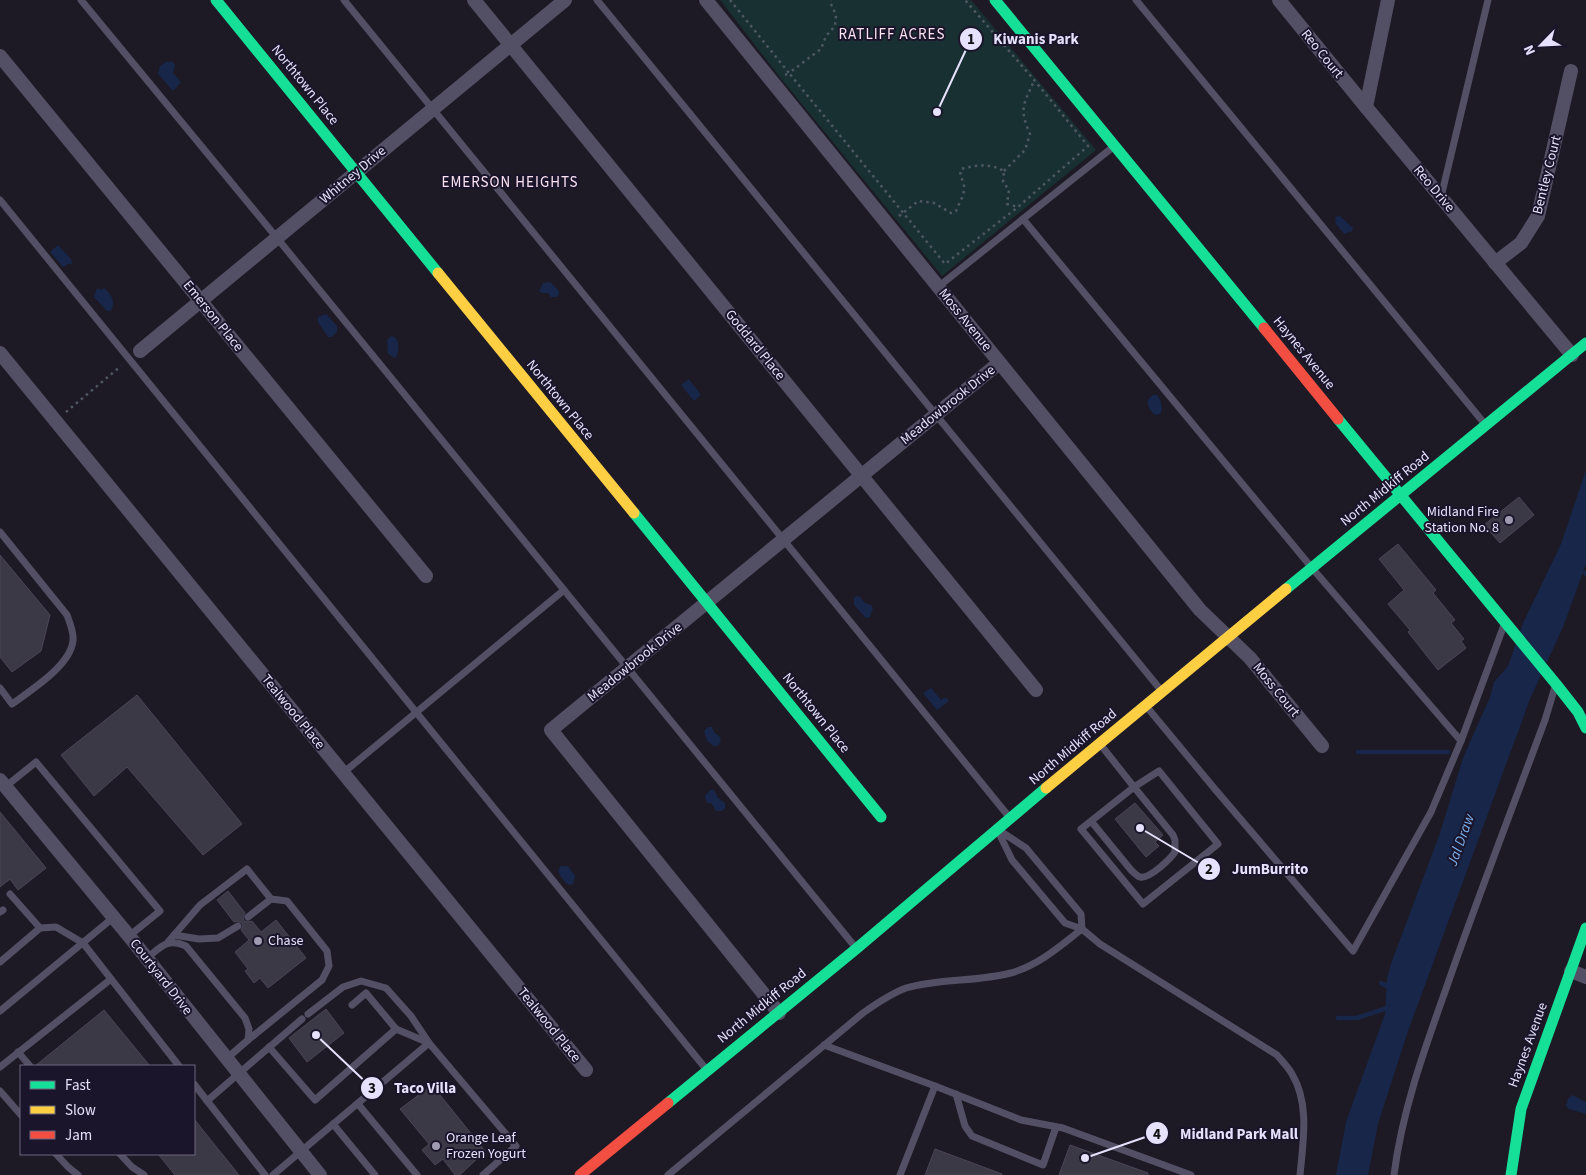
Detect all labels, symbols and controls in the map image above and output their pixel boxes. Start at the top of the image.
north arrow [1516,20,1566,70]
district label: RATLIFF ACRES [839,24,945,45]
callout: Kiwanis Park [959,24,1089,54]
street label: Reo Court [1296,25,1348,83]
text: 1 [967,29,975,50]
text: Kiwanis Park [993,29,1080,50]
street label: Northtown Place [266,41,344,129]
text: N [1519,42,1541,58]
street label: Bentley Court [1528,133,1566,216]
street label: Whitney Drive [315,141,391,209]
street label: Reo Drive [1408,161,1460,217]
district label: EMERSON HEIGHTS [442,172,578,193]
street label: Emerson Place [178,276,248,356]
street label: Moss Avenue [933,284,997,356]
street label: Goddard Place [720,305,790,385]
street label: Haynes Avenue [1268,312,1340,394]
street label: Northtown Place [521,356,599,444]
street label: Meadowbrook Drive [896,360,1000,450]
street label: North Midkiff Road [1336,447,1434,531]
place label: Midland Fire Station No. 8 [1425,502,1499,538]
marker: Midland Fire Station No. 8 [1503,514,1515,526]
street label: Meadowbrook Drive [583,617,687,707]
street label: Moss Court [1248,658,1304,722]
street label: Northtown Place [777,669,855,757]
street label: Tealwood Place [256,670,330,754]
street label: North Midkiff Road [1025,704,1121,790]
water label: Jal Draw [1442,811,1480,870]
callout: JumBurrito [1197,854,1318,884]
text: 2 [1205,859,1213,880]
text: JumBurrito [1232,859,1308,880]
place label: Chase [268,931,304,951]
street label: Courtyard Drive [125,935,197,1019]
marker: Chase [252,935,264,947]
street label: North Midkiff Road [713,964,811,1048]
street label: Tealwood Place [512,983,586,1067]
street label: Haynes Avenue [1503,1000,1553,1090]
legend [20,1065,195,1155]
callout: Taco Villa [359,1073,466,1103]
text: Fast [65,1075,91,1096]
text: 3 [368,1078,376,1099]
text: Taco Villa [394,1078,456,1099]
text: Slow [65,1100,96,1121]
callout: Midland Park Mall [1145,1118,1308,1148]
text: 4 [1153,1124,1161,1145]
text: Midland Park Mall [1180,1124,1299,1145]
text: Jam [65,1125,92,1146]
place label: Orange Leaf Frozen Yogurt [446,1128,526,1164]
marker: Orange Leaf Frozen Yogurt [430,1140,442,1152]

